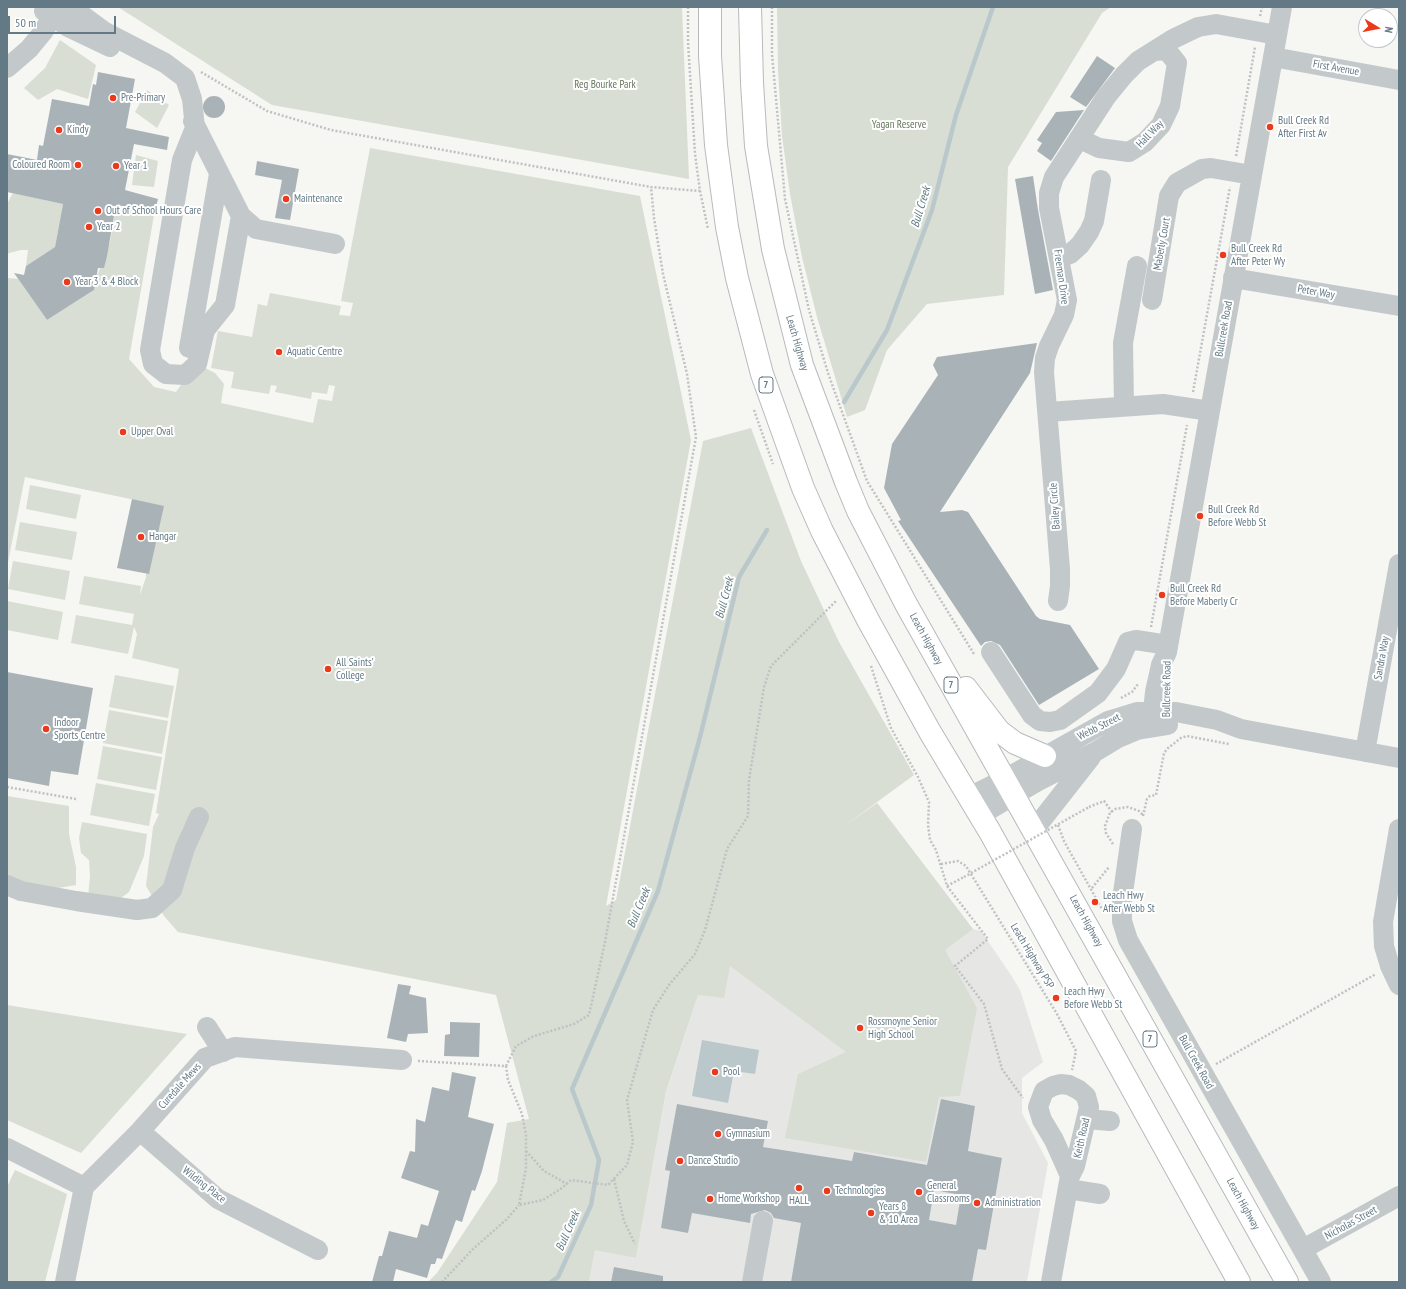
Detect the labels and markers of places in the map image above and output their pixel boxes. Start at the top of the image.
place label: Pre-Primary [121,91,165,105]
marker: Pre-Primary [108,93,118,103]
place label: Bull Creek Rd After First Av [1278,114,1329,140]
marker: Bull Creek Rd After First Av [1265,122,1275,132]
place label: Kindy [67,123,89,137]
marker: Kindy [54,125,64,135]
place label: Coloured Room [12,158,70,172]
place label: Year 1 [124,159,147,173]
marker: Coloured Room [73,160,83,170]
marker: Year 1 [111,161,121,171]
place label: Maintenance [294,192,342,206]
marker: Maintenance [281,194,291,204]
place label: Out of School Hours Care [106,204,201,218]
marker: Out of School Hours Care [93,206,103,216]
place label: Year 2 [97,220,120,234]
marker: Year 2 [84,222,94,232]
place label: Bull Creek Rd After Peter Wy [1231,242,1285,268]
marker: Bull Creek Rd After Peter Wy [1218,250,1228,260]
place label: Year 3 & 4 Block [75,275,138,289]
marker: Year 3 & 4 Block [62,277,72,287]
place label: Aquatic Centre [287,345,342,359]
marker: Aquatic Centre [274,347,284,357]
place label: Upper Oval [131,425,173,439]
marker: Upper Oval [118,427,128,437]
place label: Bull Creek Rd Before Webb St [1208,503,1266,529]
marker: Bull Creek Rd Before Webb St [1195,511,1205,521]
place label: Hangar [149,530,176,544]
marker: Hangar [136,532,146,542]
place label: Bull Creek Rd Before Maberly Cr [1170,582,1238,608]
marker: Bull Creek Rd Before Maberly Cr [1157,590,1167,600]
place label: All Saints’ College [336,656,374,682]
marker: All Saints’ College [323,664,333,674]
place label: Indoor Sports Centre [54,716,105,742]
marker: Indoor Sports Centre [41,724,51,734]
place label: Leach Hwy After Webb St [1103,889,1155,915]
marker: Leach Hwy After Webb St [1090,897,1100,907]
place label: Leach Hwy Before Webb St [1064,985,1122,1011]
marker: Leach Hwy Before Webb St [1051,993,1061,1003]
place label: Rossmoyne Senior High School [868,1015,937,1041]
marker: Rossmoyne Senior High School [855,1023,865,1033]
place label: Pool [723,1065,740,1079]
marker: Pool [710,1067,720,1077]
place label: Gymnasium [726,1127,770,1141]
marker: Gymnasium [713,1129,723,1139]
place label: Dance Studio [688,1154,738,1168]
marker: Dance Studio [675,1156,685,1166]
place label: General Classrooms [927,1179,970,1205]
marker: HALL [794,1183,804,1193]
place label: Technologies [835,1184,884,1198]
marker: Technologies [822,1186,832,1196]
marker: General Classrooms [914,1187,924,1197]
place label: Home Workshop [718,1192,780,1206]
marker: Home Workshop [705,1194,715,1204]
place label: HALL [789,1194,809,1208]
place label: Administration [985,1196,1041,1210]
marker: Administration [972,1198,982,1208]
place label: Years 8 & 10 Area [879,1200,918,1226]
marker: Years 8 & 10 Area [866,1208,876,1218]

